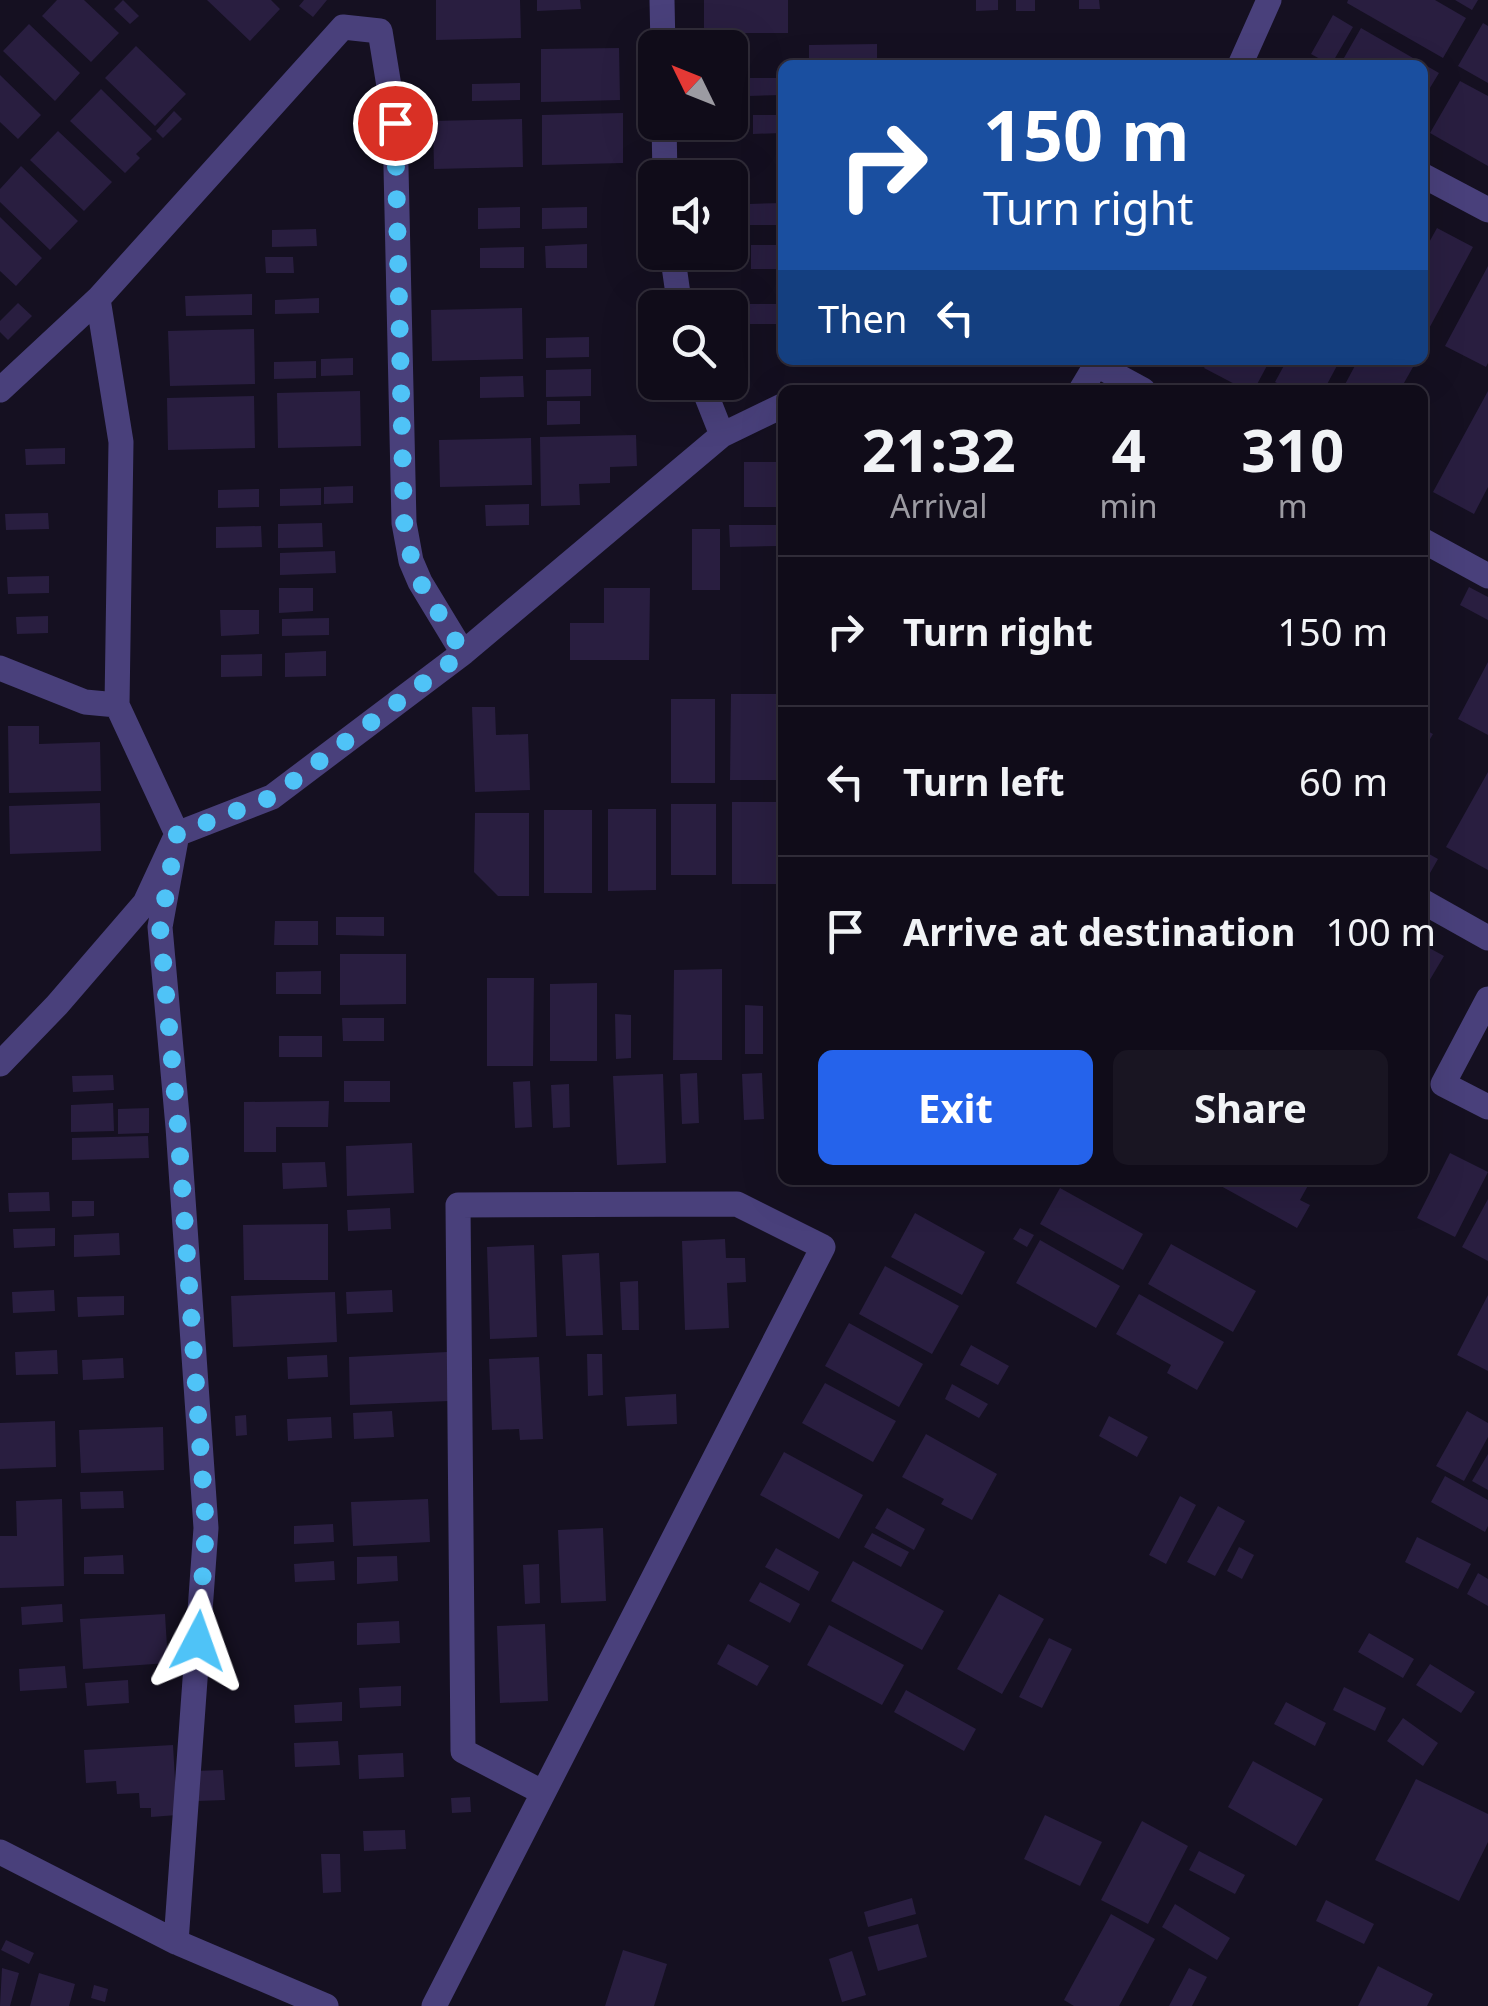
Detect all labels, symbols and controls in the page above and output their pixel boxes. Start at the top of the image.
north arrow [638,30,748,140]
map controls [638,30,748,400]
pin [353,81,438,166]
text: 150 m [983,86,1190,182]
icon: arrive [368,96,423,151]
icon: right [818,100,948,230]
button: sound [638,160,748,270]
text: Turn right [983,177,1194,238]
button: search [638,290,748,400]
icon: left [928,290,983,345]
text: Then [818,292,908,344]
text: 21:32 [862,408,1016,490]
text: 4 [1111,408,1146,490]
text: 310 [1241,408,1344,490]
text: Arrival [890,484,988,527]
text: min [1100,484,1158,527]
text: m [1278,484,1308,527]
icon: right [818,604,873,659]
text: Turn right [903,605,1093,657]
text: 150 m [1277,605,1388,657]
icon: left [818,754,873,809]
text: Turn left [903,755,1065,807]
text: 60 m [1299,755,1388,807]
icon: arrive [818,904,873,959]
text: Arrive at destination [903,905,1295,957]
text: 100 m [1325,905,1436,957]
button: Exit [818,1050,1093,1165]
button: Share [1113,1050,1388,1165]
position arrow [146,1589,250,1693]

